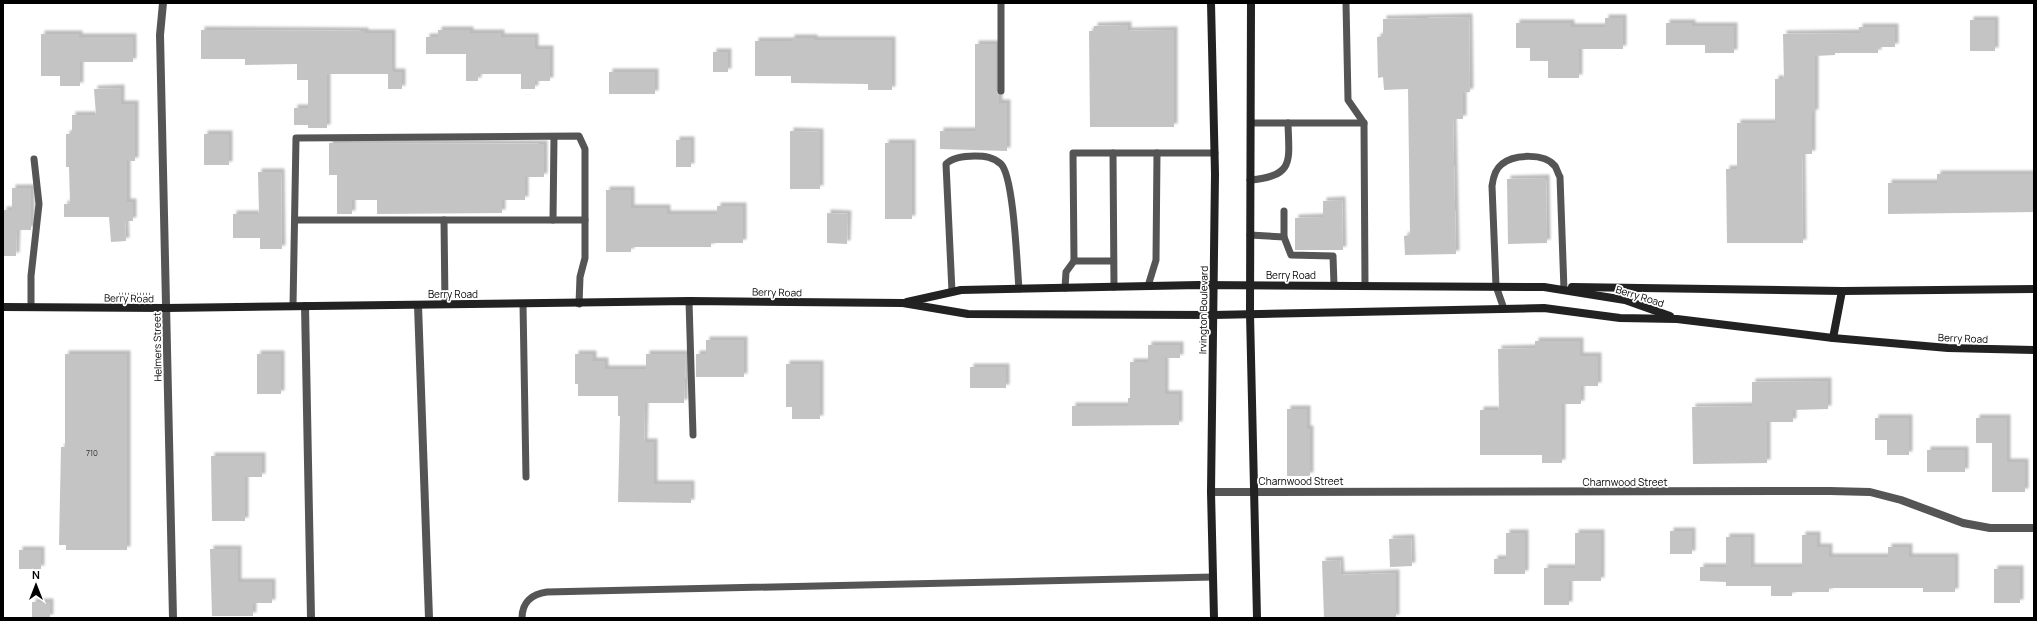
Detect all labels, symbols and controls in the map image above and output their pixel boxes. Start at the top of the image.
street label: Irvington Boulevard [1195,266,1211,354]
street label: Berry Road [1266,268,1316,282]
street label: Berry Road [1614,282,1666,310]
street label: Berry Road [752,285,802,299]
street label: Berry Road [428,287,478,301]
street label: Berry Road [104,291,154,305]
street label: Helmers Street [149,312,165,382]
street label: Berry Road [1938,330,1988,346]
house number: 710 [86,447,98,458]
street label: Charnwood Street [1259,474,1343,488]
street label: Charnwood Street [1583,475,1667,489]
north arrow [16,565,56,605]
text: N [32,567,40,582]

